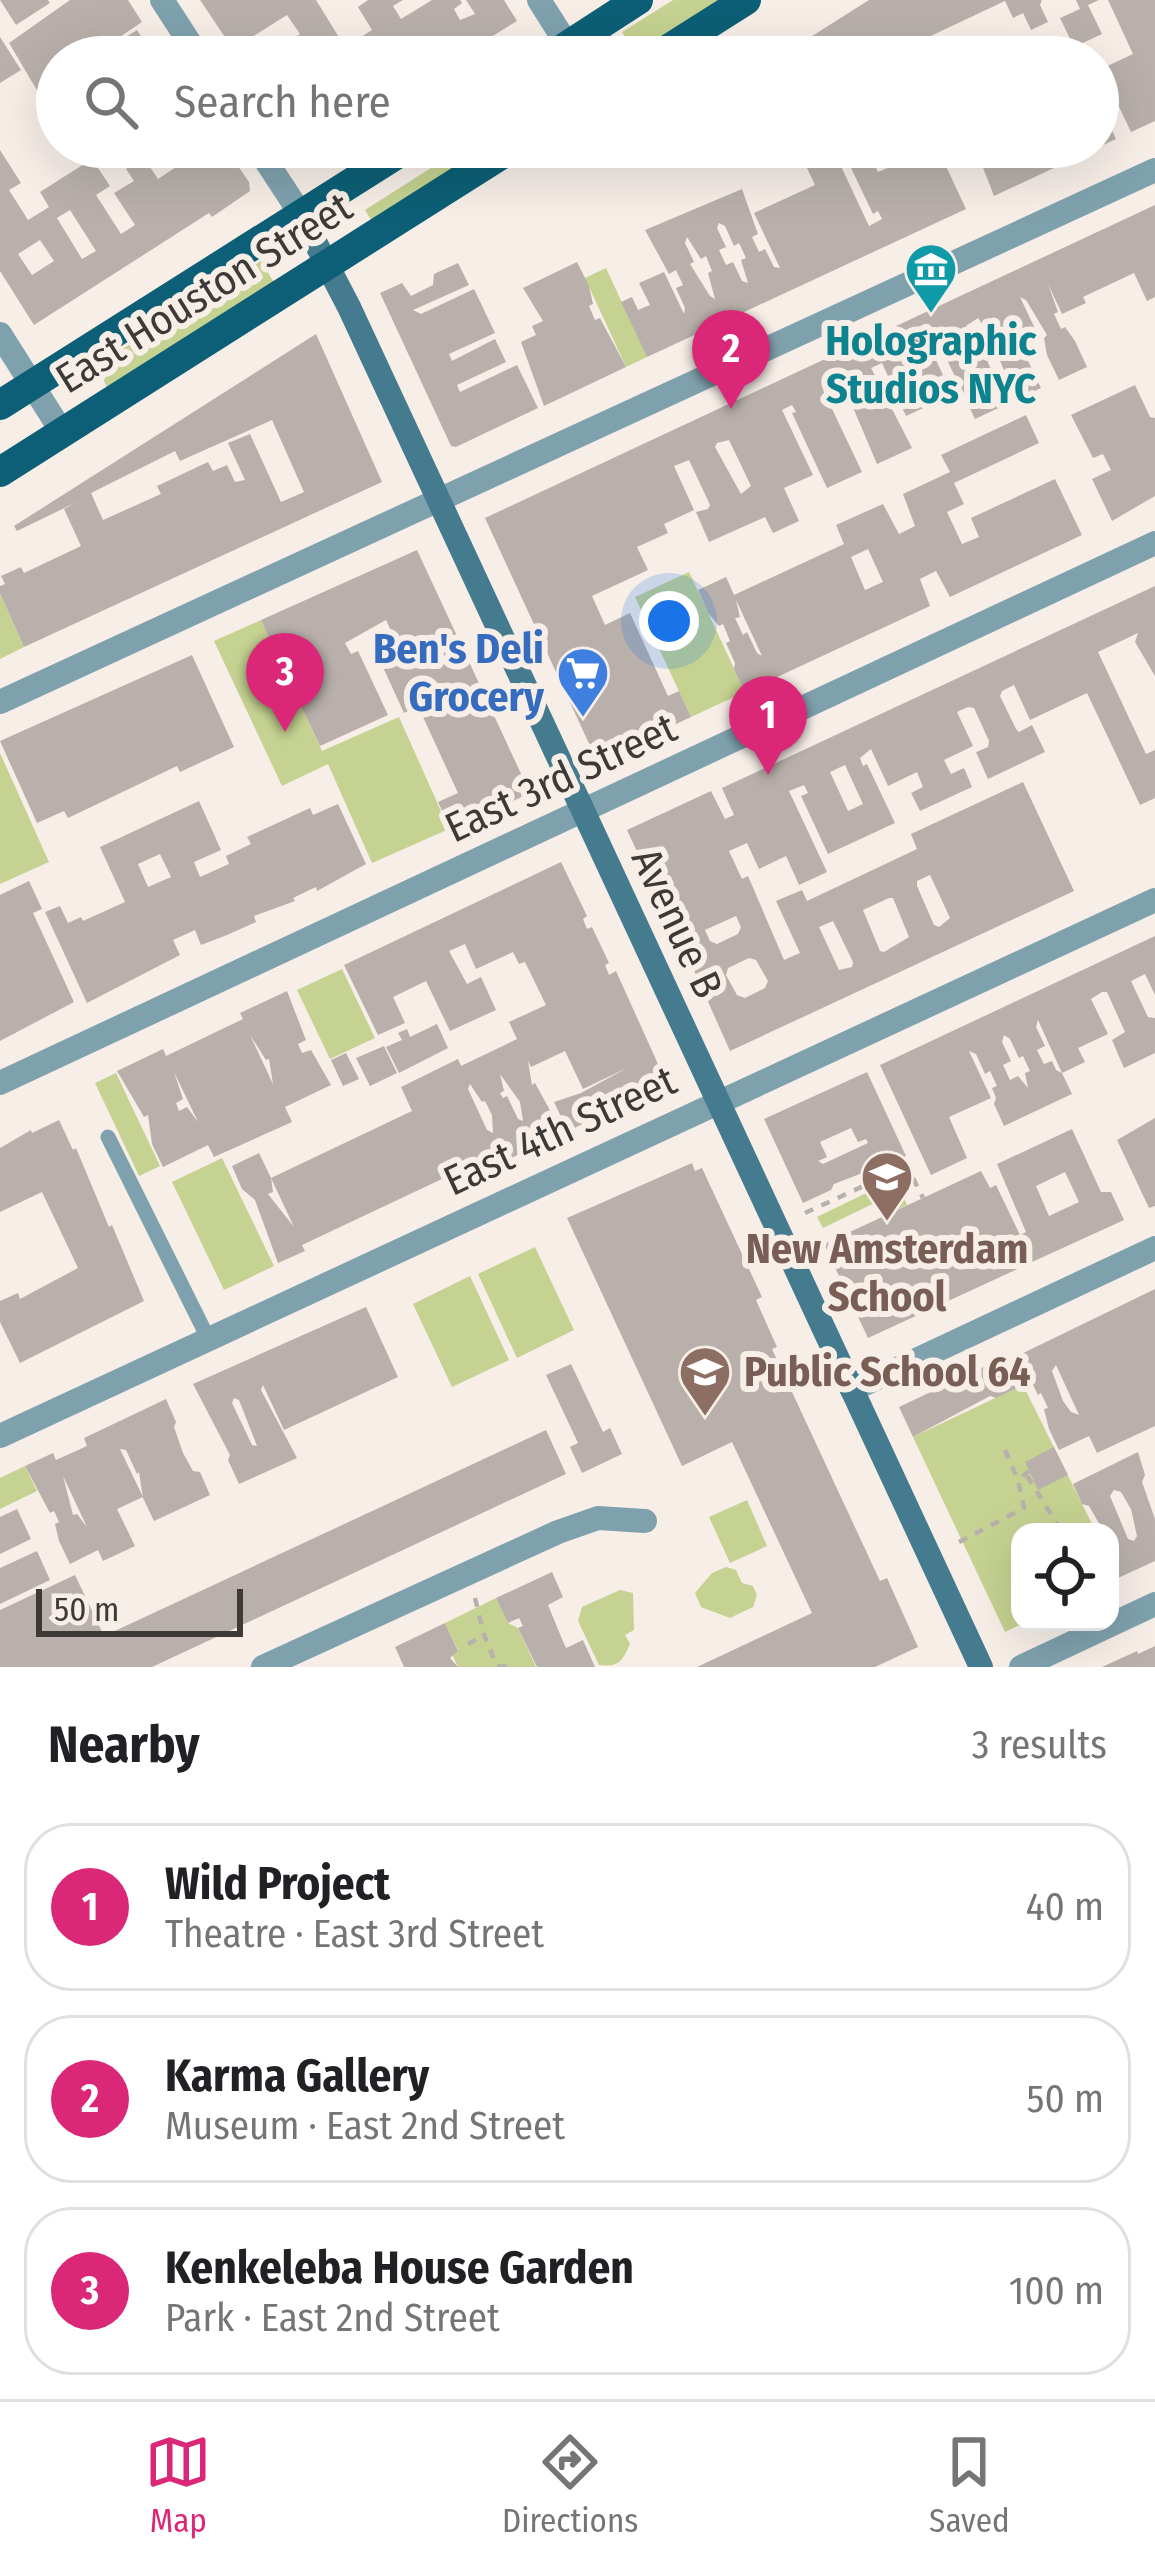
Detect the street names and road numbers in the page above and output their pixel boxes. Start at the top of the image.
street label: East Houston Street [47,182,361,404]
street label: East 3rd Street [438,703,685,853]
street label: Avenue B [621,840,733,1006]
street label: East 4th Street [436,1055,684,1207]

